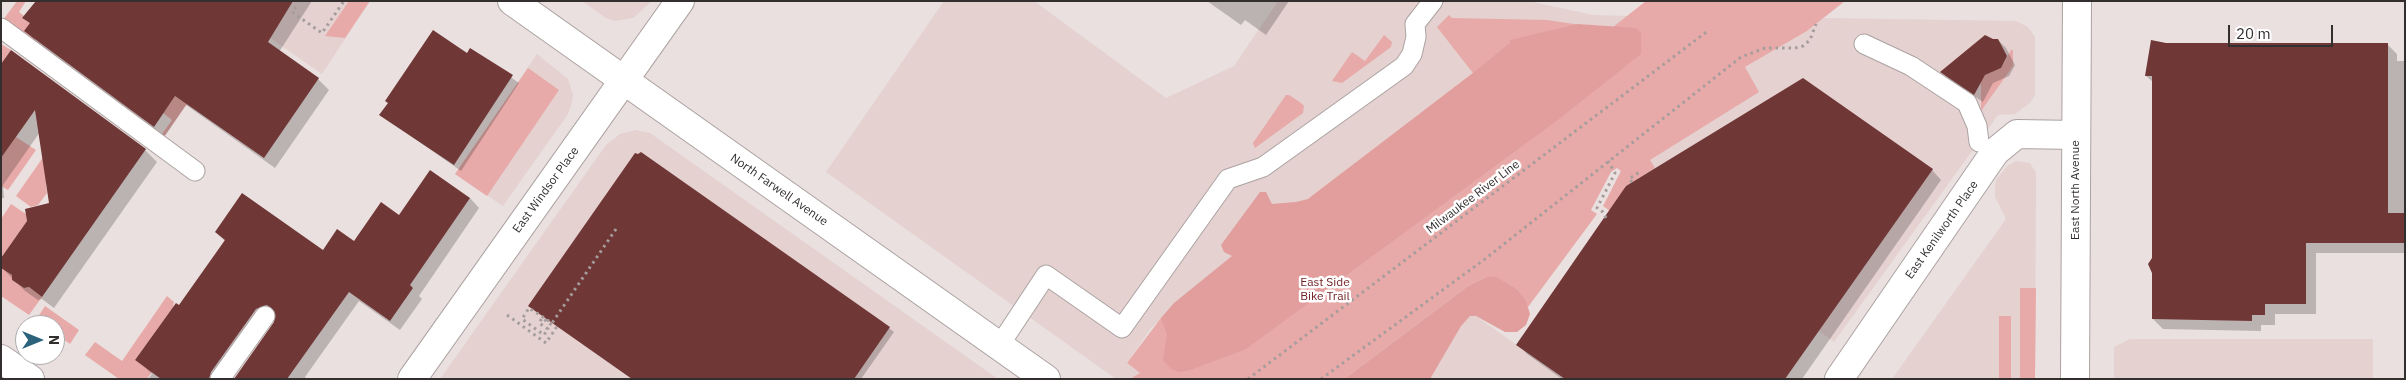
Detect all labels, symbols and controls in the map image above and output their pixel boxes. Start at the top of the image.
scale bar [2231,15,2336,47]
text: 20 m [2236,24,2271,43]
street label: East North Avenue [2069,140,2083,240]
street label: East Windsor Place [510,144,582,236]
street label: North Farwell Avenue [727,151,831,229]
street label: Milwaukee River Line [1423,157,1523,237]
street label: East Kenilworth Place [1903,178,1981,282]
park label: East Side Bike Trail [1300,276,1350,304]
north arrow [15,315,65,365]
text: N [45,335,63,345]

